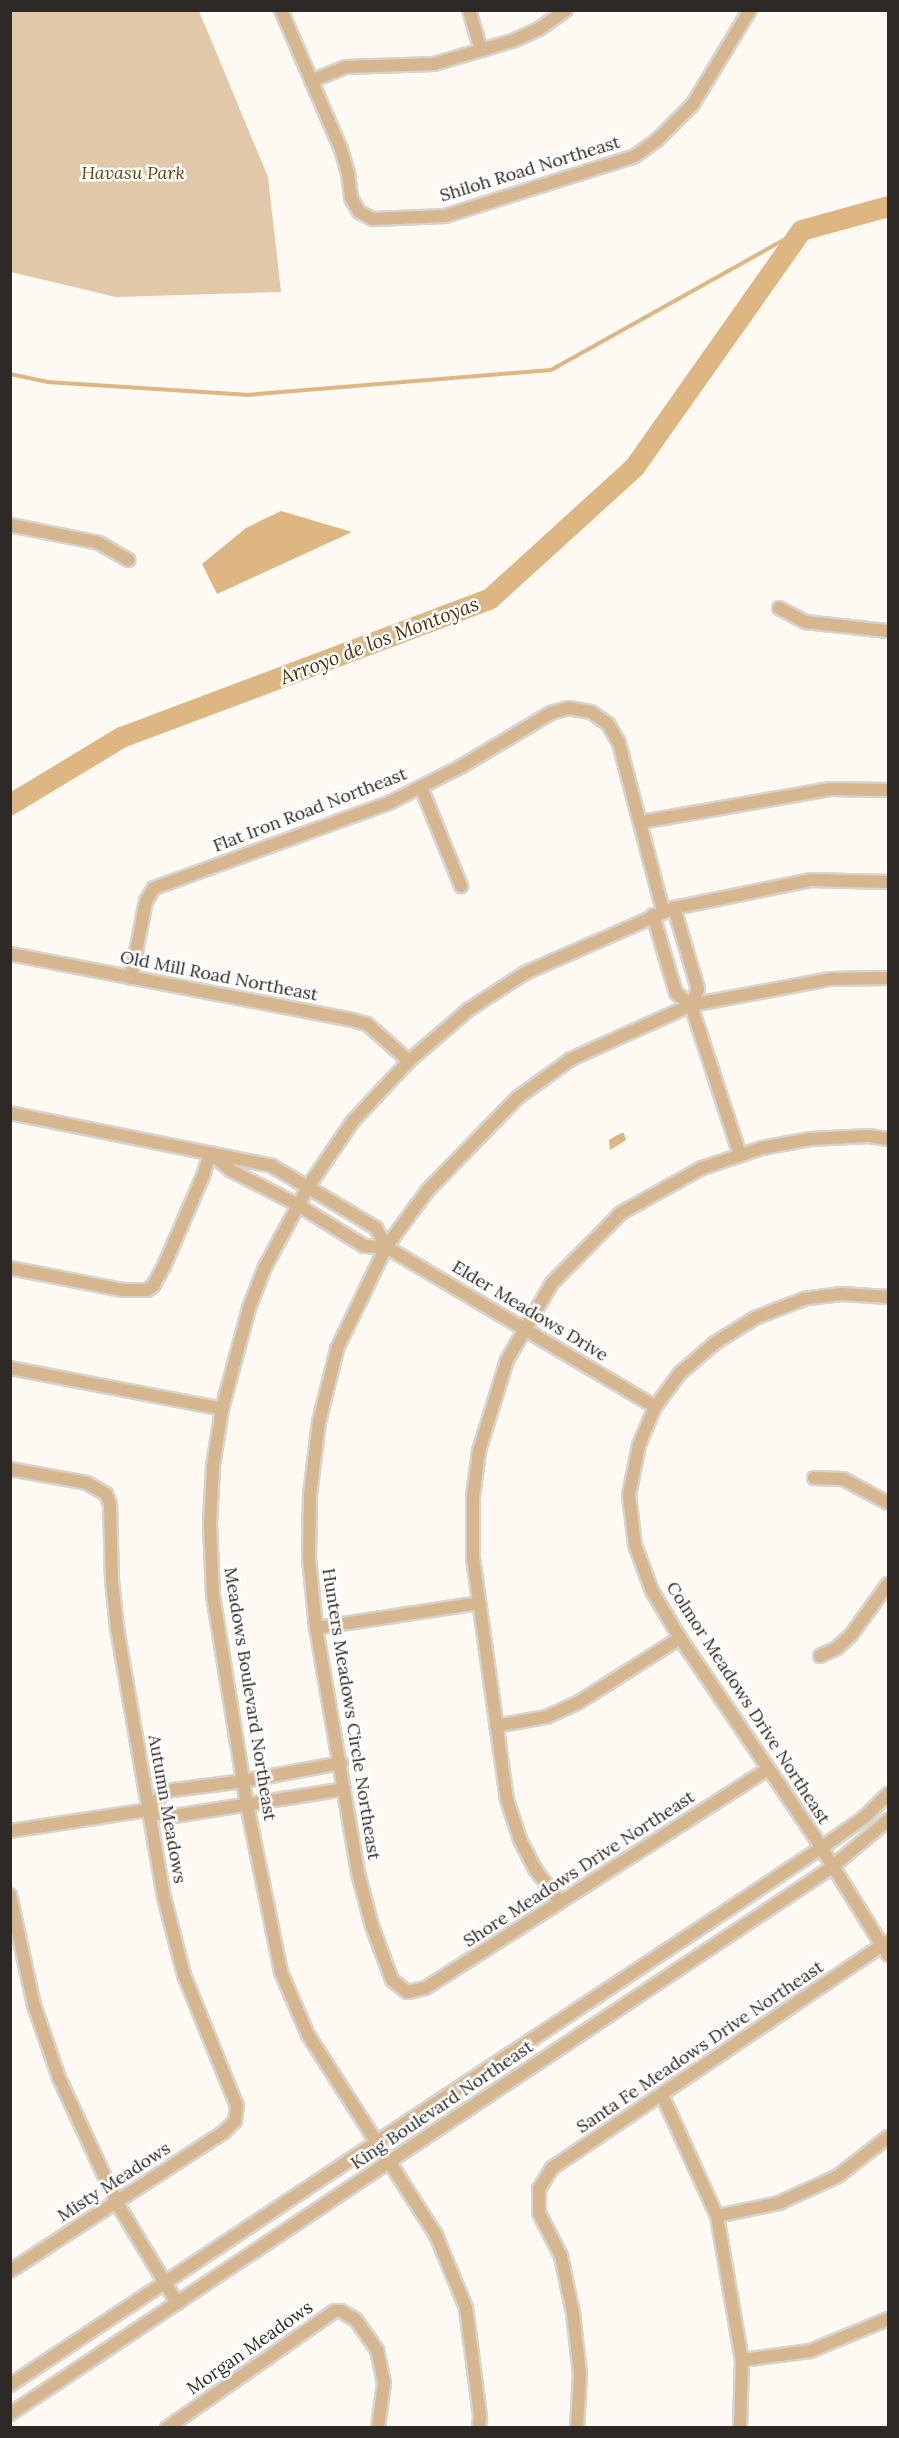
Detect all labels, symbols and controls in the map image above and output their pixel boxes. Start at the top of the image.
street label: Shiloh Road Northeast [437,131,623,207]
park label: Havasu Park [81,162,185,184]
water label: Arroyo de los Montoyas [276,591,482,689]
street label: Flat Iron Road Northeast [210,763,410,857]
street label: Old Mill Road Northeast [118,946,320,1006]
street label: Elder Meadows Drive [448,1256,612,1366]
street label: Meadows Boulevard Northeast [219,1566,281,1822]
street label: Hunters Meadows Circle Northeast [317,1567,385,1861]
street label: Colmor Meadows Drive Northeast [661,1578,835,1828]
street label: Autumn Meadows [143,1733,191,1885]
street label: Shore Meadows Drive Northeast [459,1786,699,1952]
street label: Santa Fe Meadows Drive Northeast [572,1956,828,2138]
street label: King Boulevard Northeast [347,2036,537,2174]
street label: Misty Meadows [53,2137,175,2227]
street label: Morgan Meadows [183,2296,317,2400]

